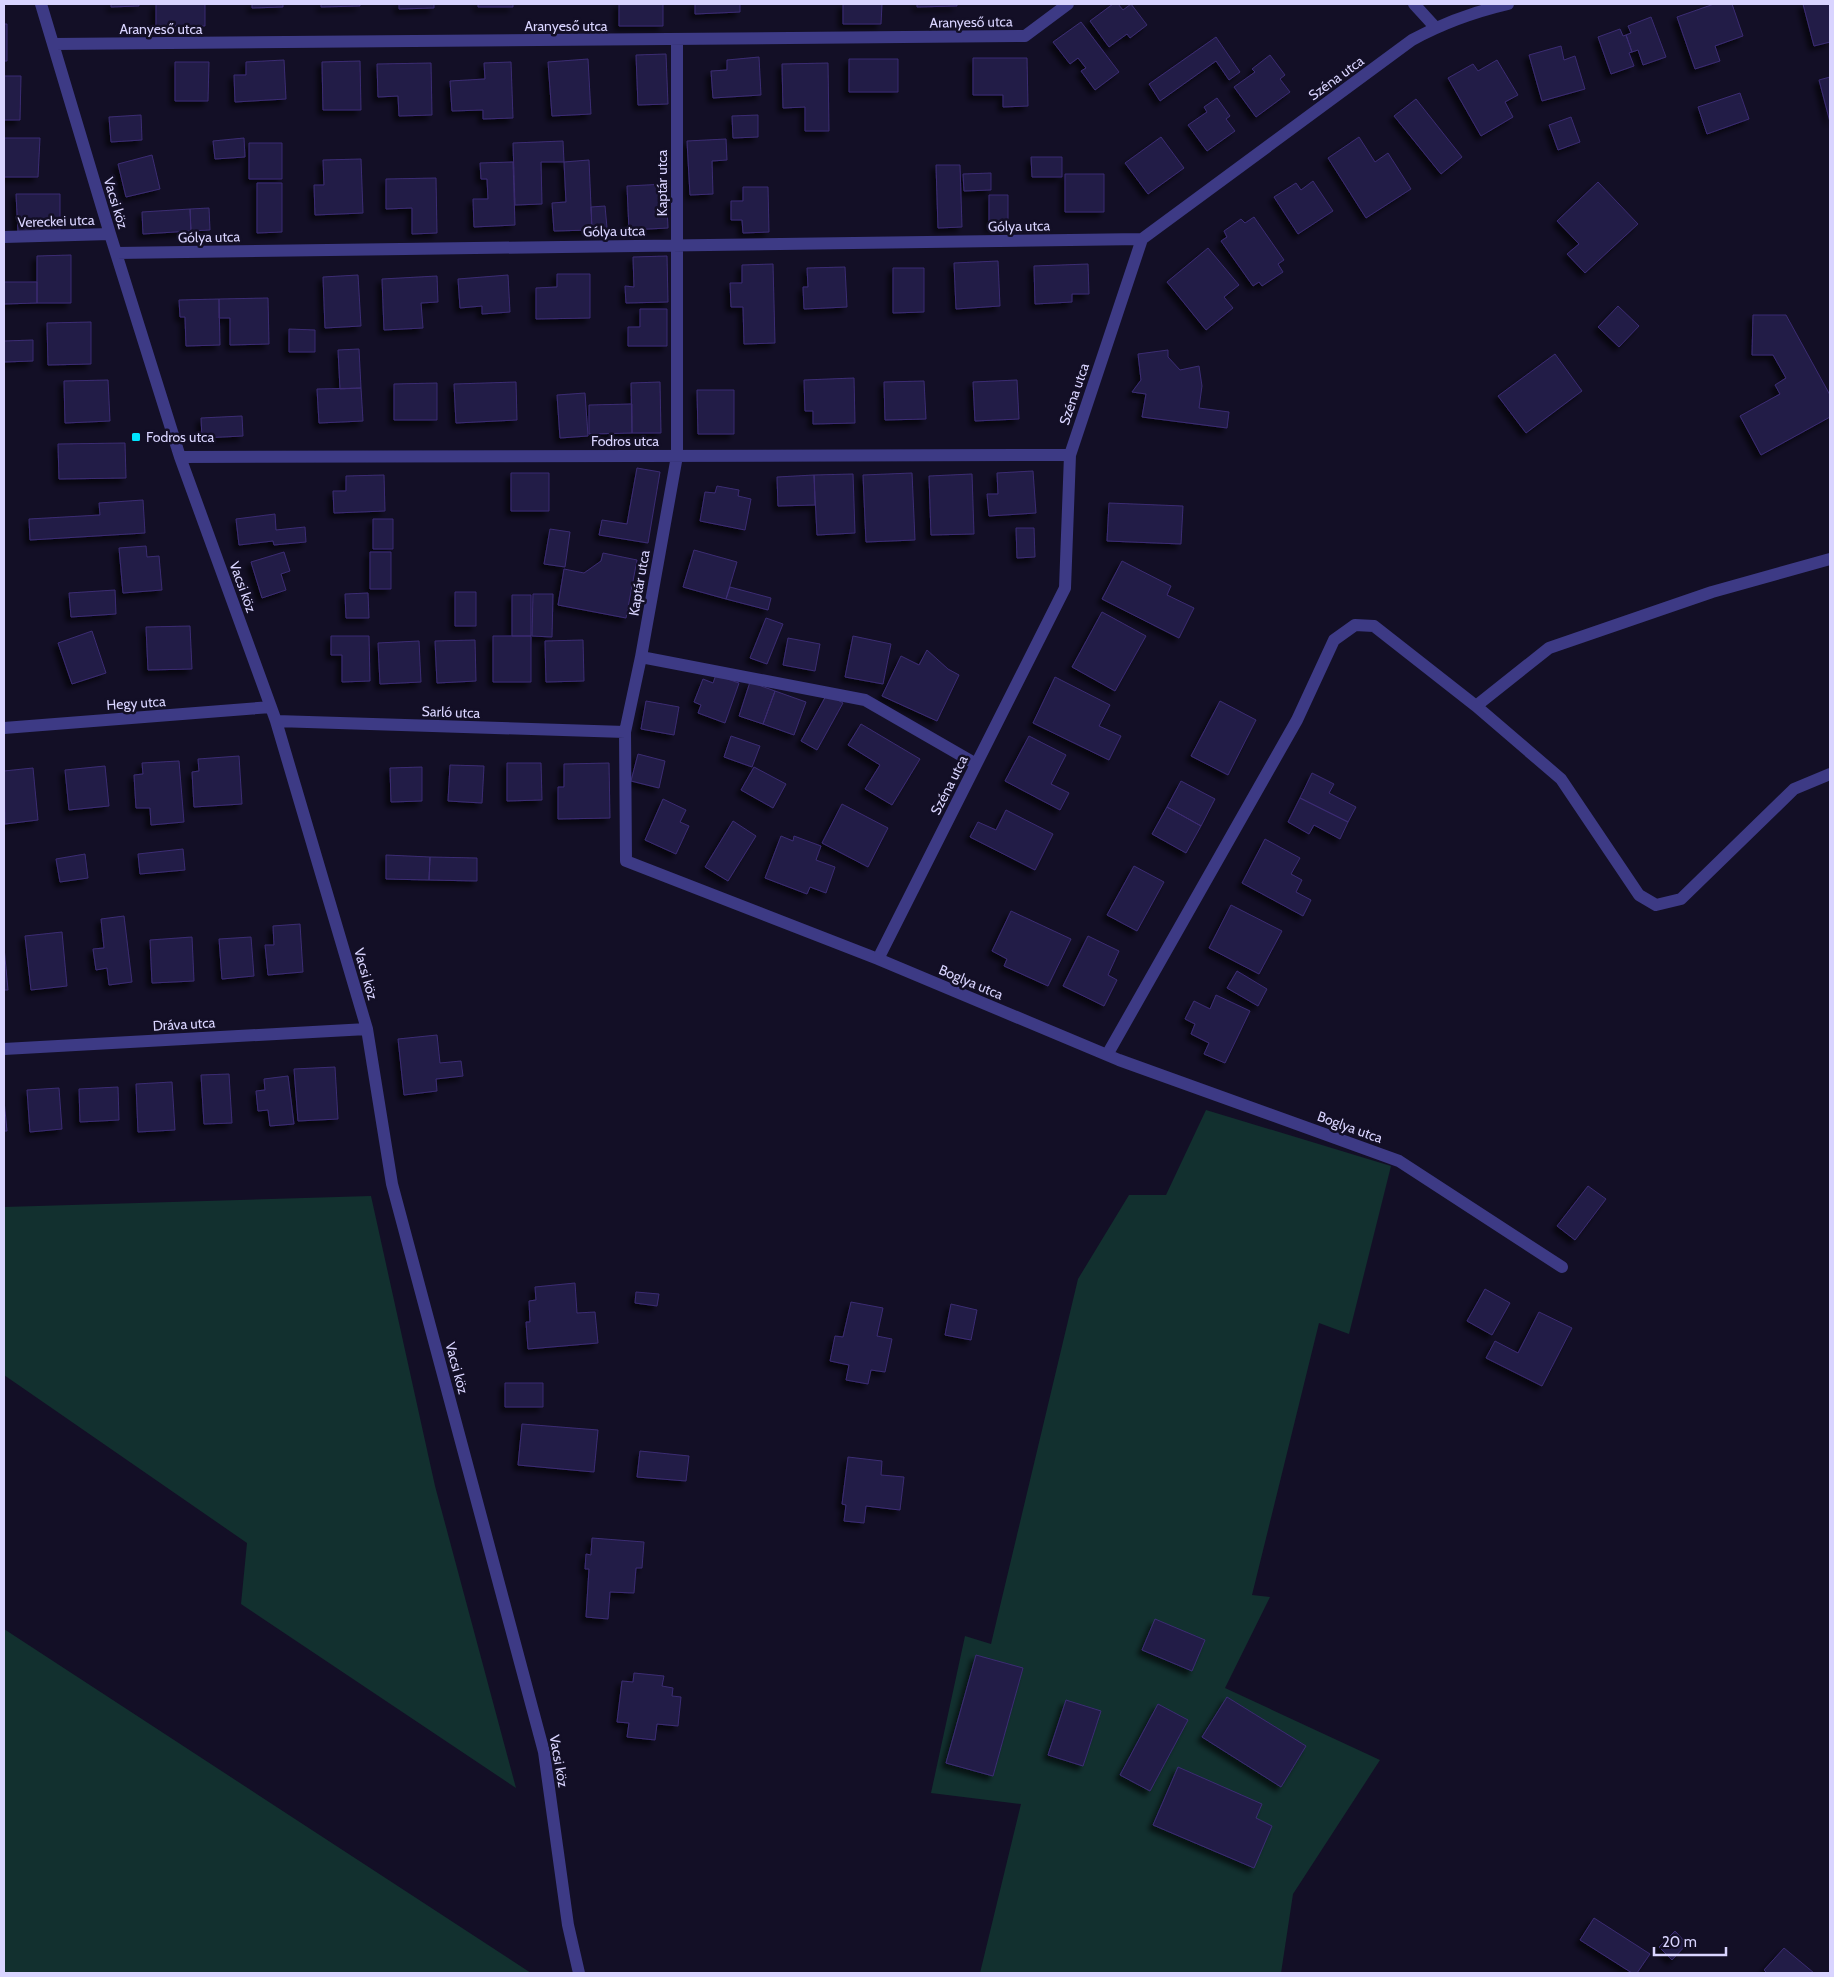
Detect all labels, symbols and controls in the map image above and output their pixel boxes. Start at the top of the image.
street label: Aranyeső utca [929,12,1013,32]
street label: Aranyeső utca [524,17,608,35]
street label: Aranyeső utca [119,20,203,38]
street label: Széna utca [1305,52,1368,104]
street label: Kaptár utca [653,150,671,216]
street label: Vacsi köz [100,175,132,231]
street label: Vereckei utca [17,211,95,231]
street label: Gólya utca [988,216,1051,236]
street label: Gólya utca [583,221,646,241]
street label: Gólya utca [178,227,241,247]
street label: Széna utca [1055,360,1093,427]
place label: Fodros utca [146,428,214,446]
marker: Fodros utca [130,431,142,443]
street label: Fodros utca [591,432,659,450]
street label: Kaptár utca [624,548,654,617]
street label: Vacsi köz [225,559,261,615]
street label: Hegy utca [106,692,166,714]
street label: Sarló utca [421,702,481,722]
street label: Széna utca [926,752,972,818]
street label: Vacsi köz [350,946,382,1002]
street label: Boglya utca [936,960,1006,1004]
street label: Dráva utca [152,1013,216,1035]
street label: Boglya utca [1315,1107,1385,1147]
street label: Vacsi köz [441,1340,473,1396]
street label: Vacsi köz [546,1733,573,1789]
scale bar [1654,1924,1726,1956]
text: 20 m [1662,1933,1697,1951]

